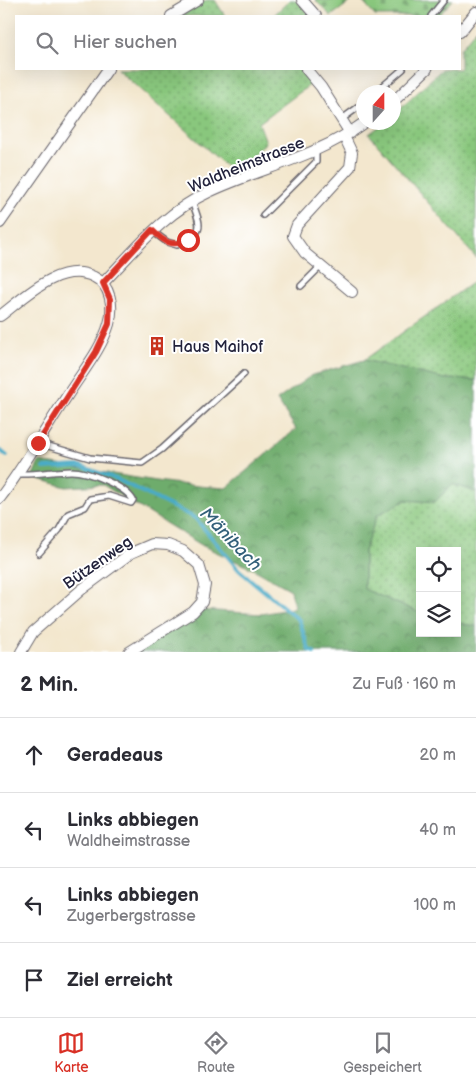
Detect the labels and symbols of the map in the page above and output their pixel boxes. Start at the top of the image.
north arrow [356,85,401,130]
street label: Waldheimstrasse [186,133,308,197]
route start [177,229,200,252]
building icon: Haus Maihof [146,335,168,357]
place label: Haus Maihof [172,338,263,357]
route end [27,432,50,455]
water label: Mänibach [196,504,266,575]
street label: Bützenweg [60,532,136,594]

